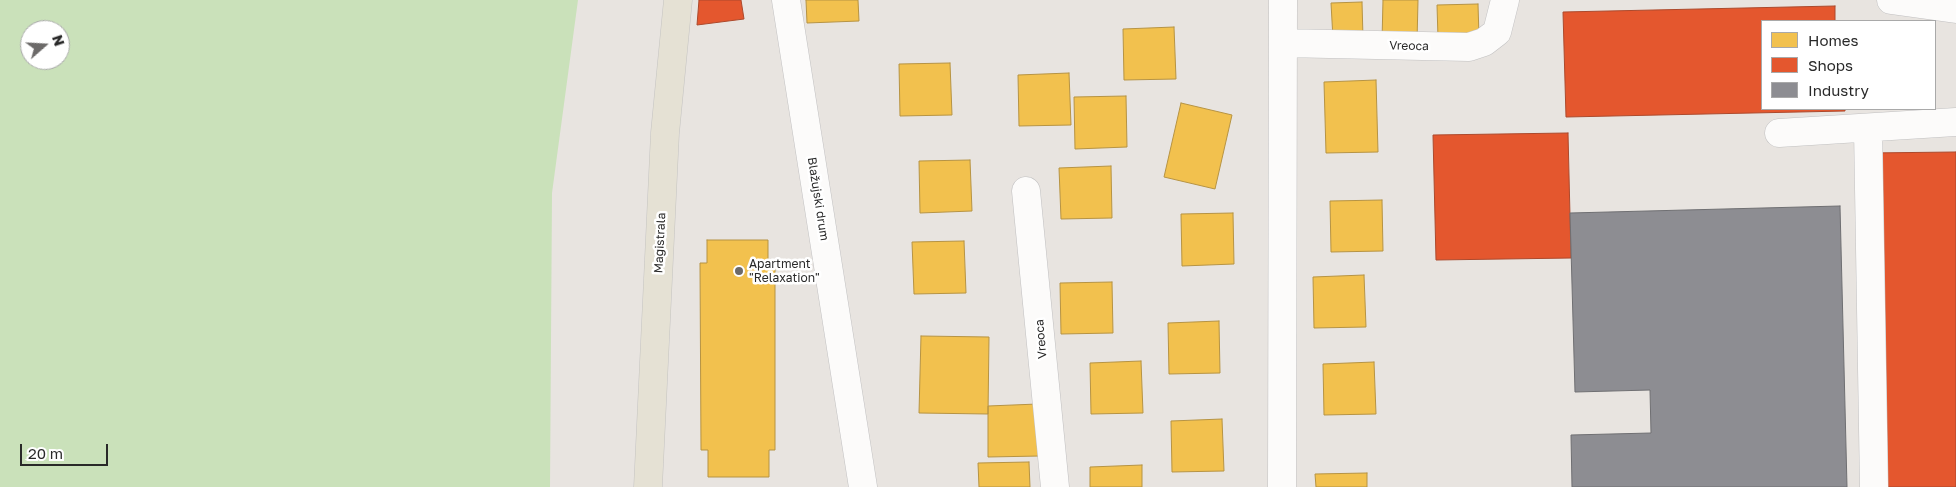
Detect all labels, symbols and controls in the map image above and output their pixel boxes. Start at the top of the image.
north arrow [20,20,70,70]
legend [1761,20,1936,110]
text: Homes [1808,31,1858,49]
text: N [49,32,68,48]
street label: Vreoca [1389,38,1429,54]
text: Shops [1808,56,1853,74]
text: Industry [1808,81,1869,99]
street label: Blažujski drum [804,156,832,242]
street label: Magistrala [651,212,669,274]
place label: Apartment "Relaxation" [749,257,820,285]
marker: Apartment "Relaxation" [733,265,745,277]
street label: Vreoca [1032,319,1050,359]
scale bar [22,434,110,466]
text: 20 m [28,444,63,462]

